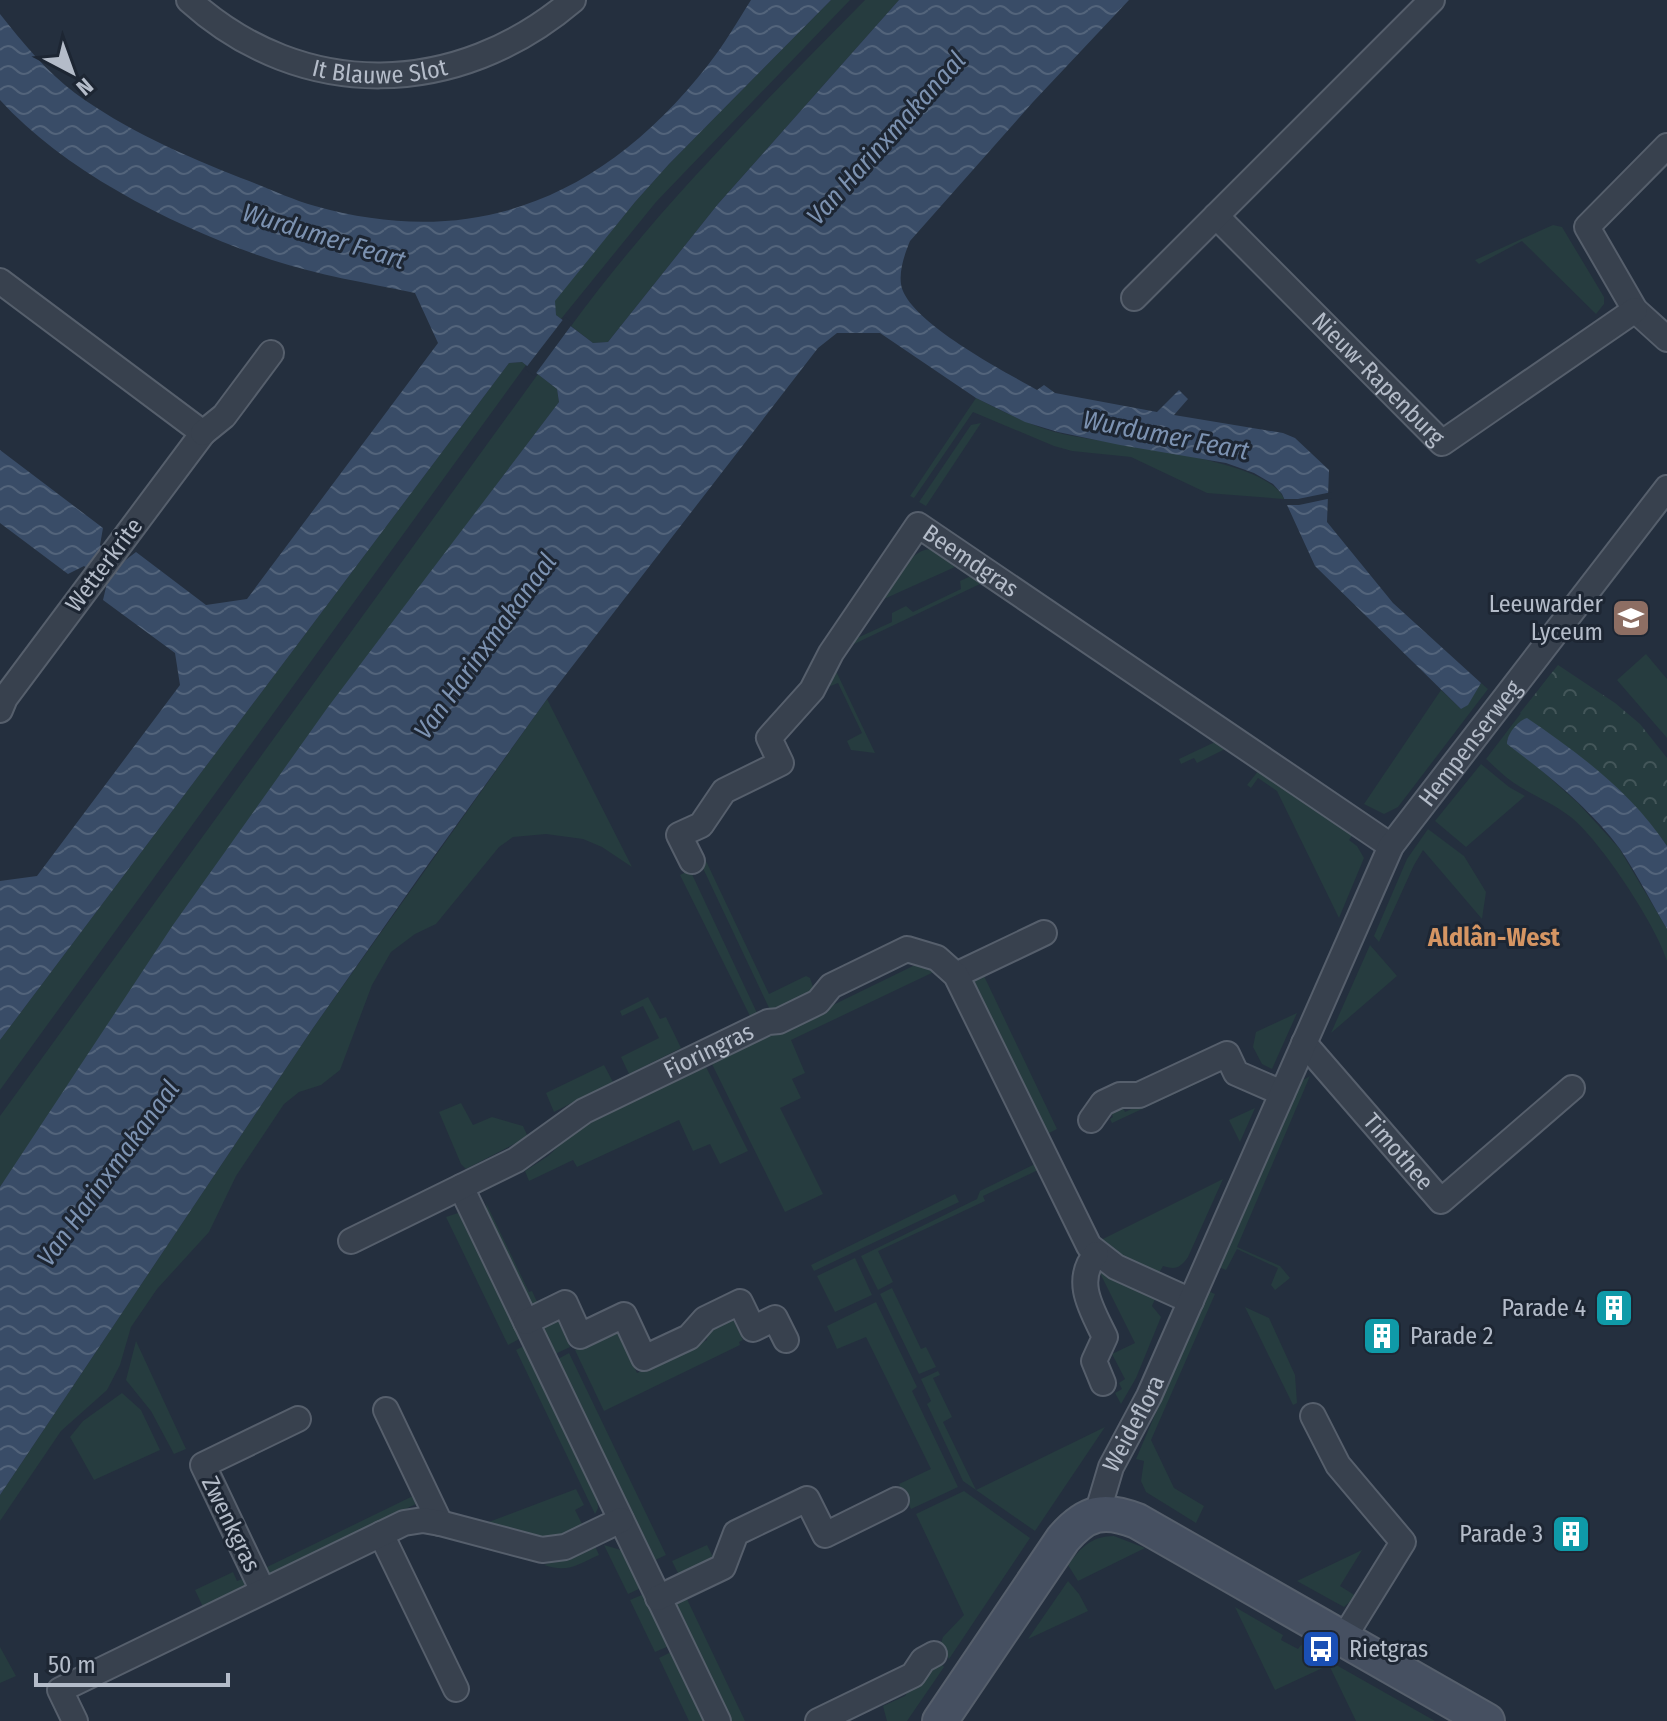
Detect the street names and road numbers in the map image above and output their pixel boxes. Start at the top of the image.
street label: It Blauwe Slot [310,53,450,89]
street label: Nieuw-Rapenburg [1306,307,1451,452]
street label: Wetterkrite [60,513,148,617]
street label: Beemdgras [918,519,1024,603]
street label: Hempenserweg [1413,674,1528,812]
street label: Fioringras [659,1017,758,1084]
street label: Timothee [1357,1108,1439,1196]
street label: Weideflora [1097,1371,1170,1477]
street label: Zwenkgras [196,1472,266,1576]

